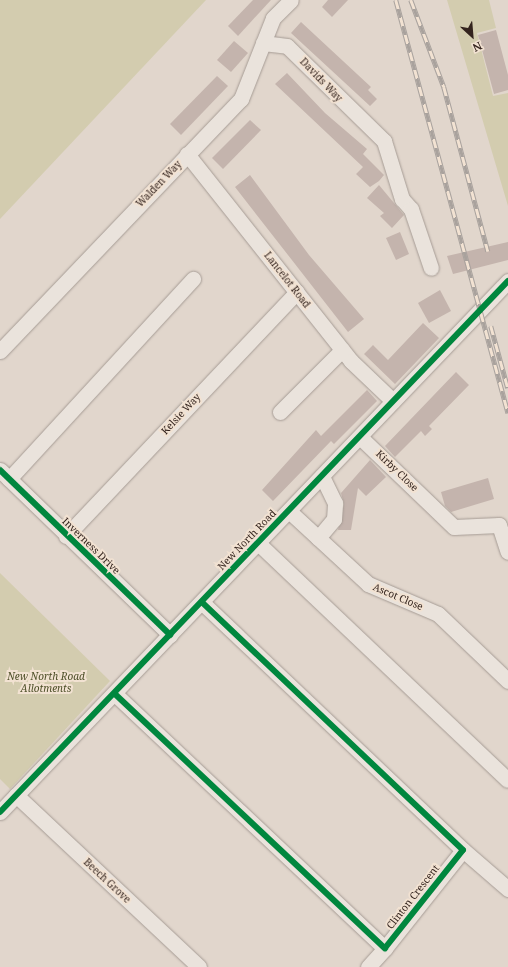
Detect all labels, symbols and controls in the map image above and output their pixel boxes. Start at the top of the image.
north arrow [452,16,492,56]
text: N [470,39,485,56]
street label: Davids Way [297,56,345,104]
street label: Walden Way [134,158,184,210]
street label: Lancelot Road [261,250,313,310]
street label: Kelsie Way [159,391,203,437]
street label: Kirby Close [373,448,421,494]
street label: New North Road [215,507,279,573]
street label: Inverness Drive [60,515,122,577]
street label: Ascot Close [371,581,425,613]
park label: New North Road Allotments [7,670,85,694]
street label: Beech Grove [81,856,133,906]
street label: Clinton Crescent [384,863,442,931]

